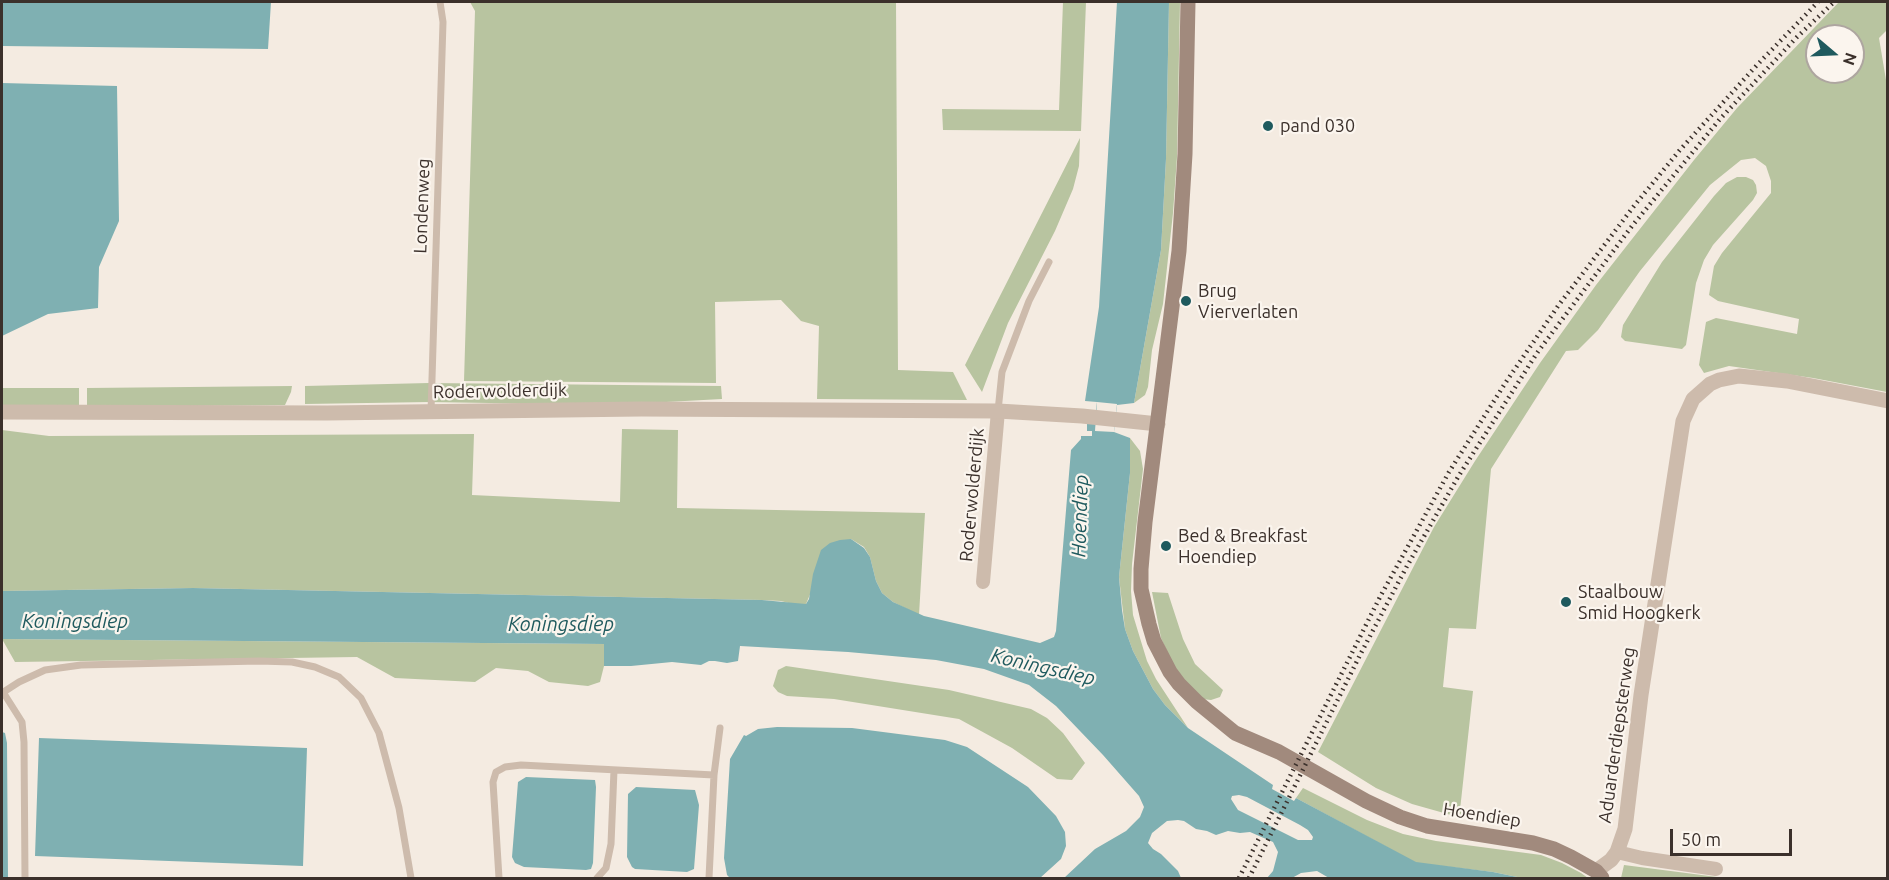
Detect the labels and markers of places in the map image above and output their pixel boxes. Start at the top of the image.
place label: pand 030 [1280,115,1355,137]
marker: pand 030 [1261,119,1275,133]
place label: Brug Vierverlaten [1198,280,1298,322]
marker: Brug Vierverlaten [1179,294,1193,308]
place label: Bed & Breakfast Hoendiep [1178,525,1307,568]
marker: Bed & Breakfast Hoendiep [1159,539,1173,553]
place label: Staalbouw Smid Hoogkerk [1578,581,1701,624]
marker: Staalbouw Smid Hoogkerk [1559,595,1573,609]

